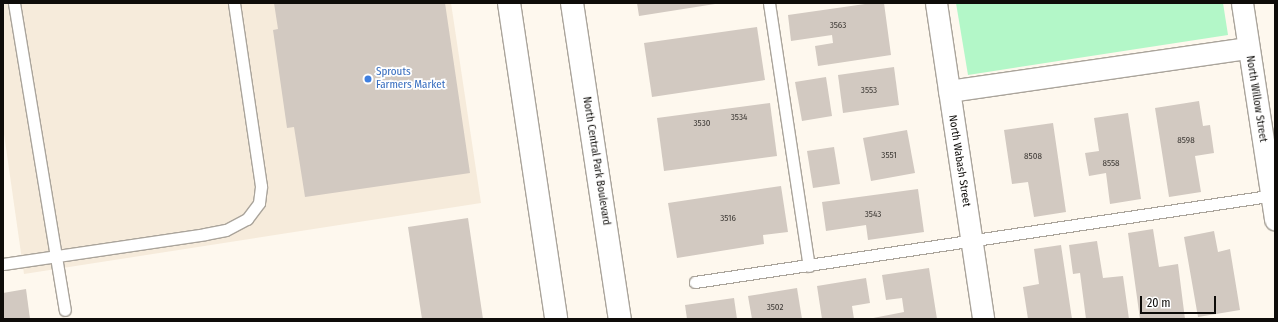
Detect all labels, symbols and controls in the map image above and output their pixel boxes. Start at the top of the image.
house number: 3563 [830,20,846,30]
street label: North Willow Street [1243,55,1269,143]
place label: Sprouts Farmers Market [376,66,445,92]
marker: Sprouts Farmers Market [363,74,373,84]
house number: 3553 [861,85,877,95]
street label: North Central Park Boulevard [579,96,613,226]
house number: 3534 [731,112,747,122]
street label: North Wabash Street [945,114,973,208]
house number: 3530 [694,118,710,128]
house number: 8598 [1177,135,1195,145]
house number: 3551 [881,150,897,160]
house number: 8508 [1024,151,1042,161]
house number: 8558 [1102,158,1120,168]
house number: 3543 [865,209,881,219]
house number: 3516 [720,213,736,223]
scale bar [1142,288,1218,314]
text: 20 m [1147,296,1171,310]
house number: 3502 [767,302,783,312]

